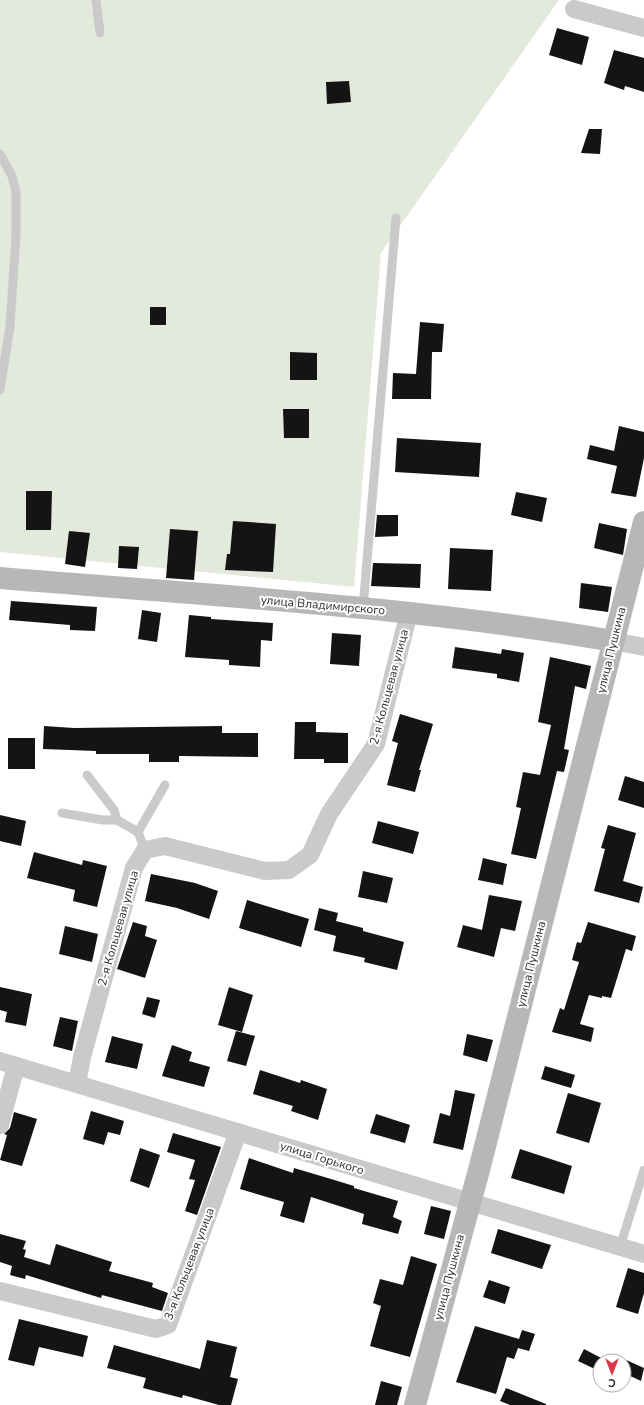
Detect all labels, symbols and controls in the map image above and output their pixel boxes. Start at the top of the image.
street label: улица Владимирского [260,592,386,618]
street label: улица Пушкина [593,605,629,695]
street label: 2-я Кольцевая улица [366,627,412,747]
street label: 2-я Кольцевая улица [94,869,142,987]
street label: улица Пушкина [513,919,549,1009]
street label: улица Горького [278,1138,366,1178]
street label: 3-я Кольцевая улица [160,1205,218,1323]
street label: улица Пушкина [430,1232,468,1322]
north arrow [592,1353,632,1393]
text: С [608,1375,616,1390]

